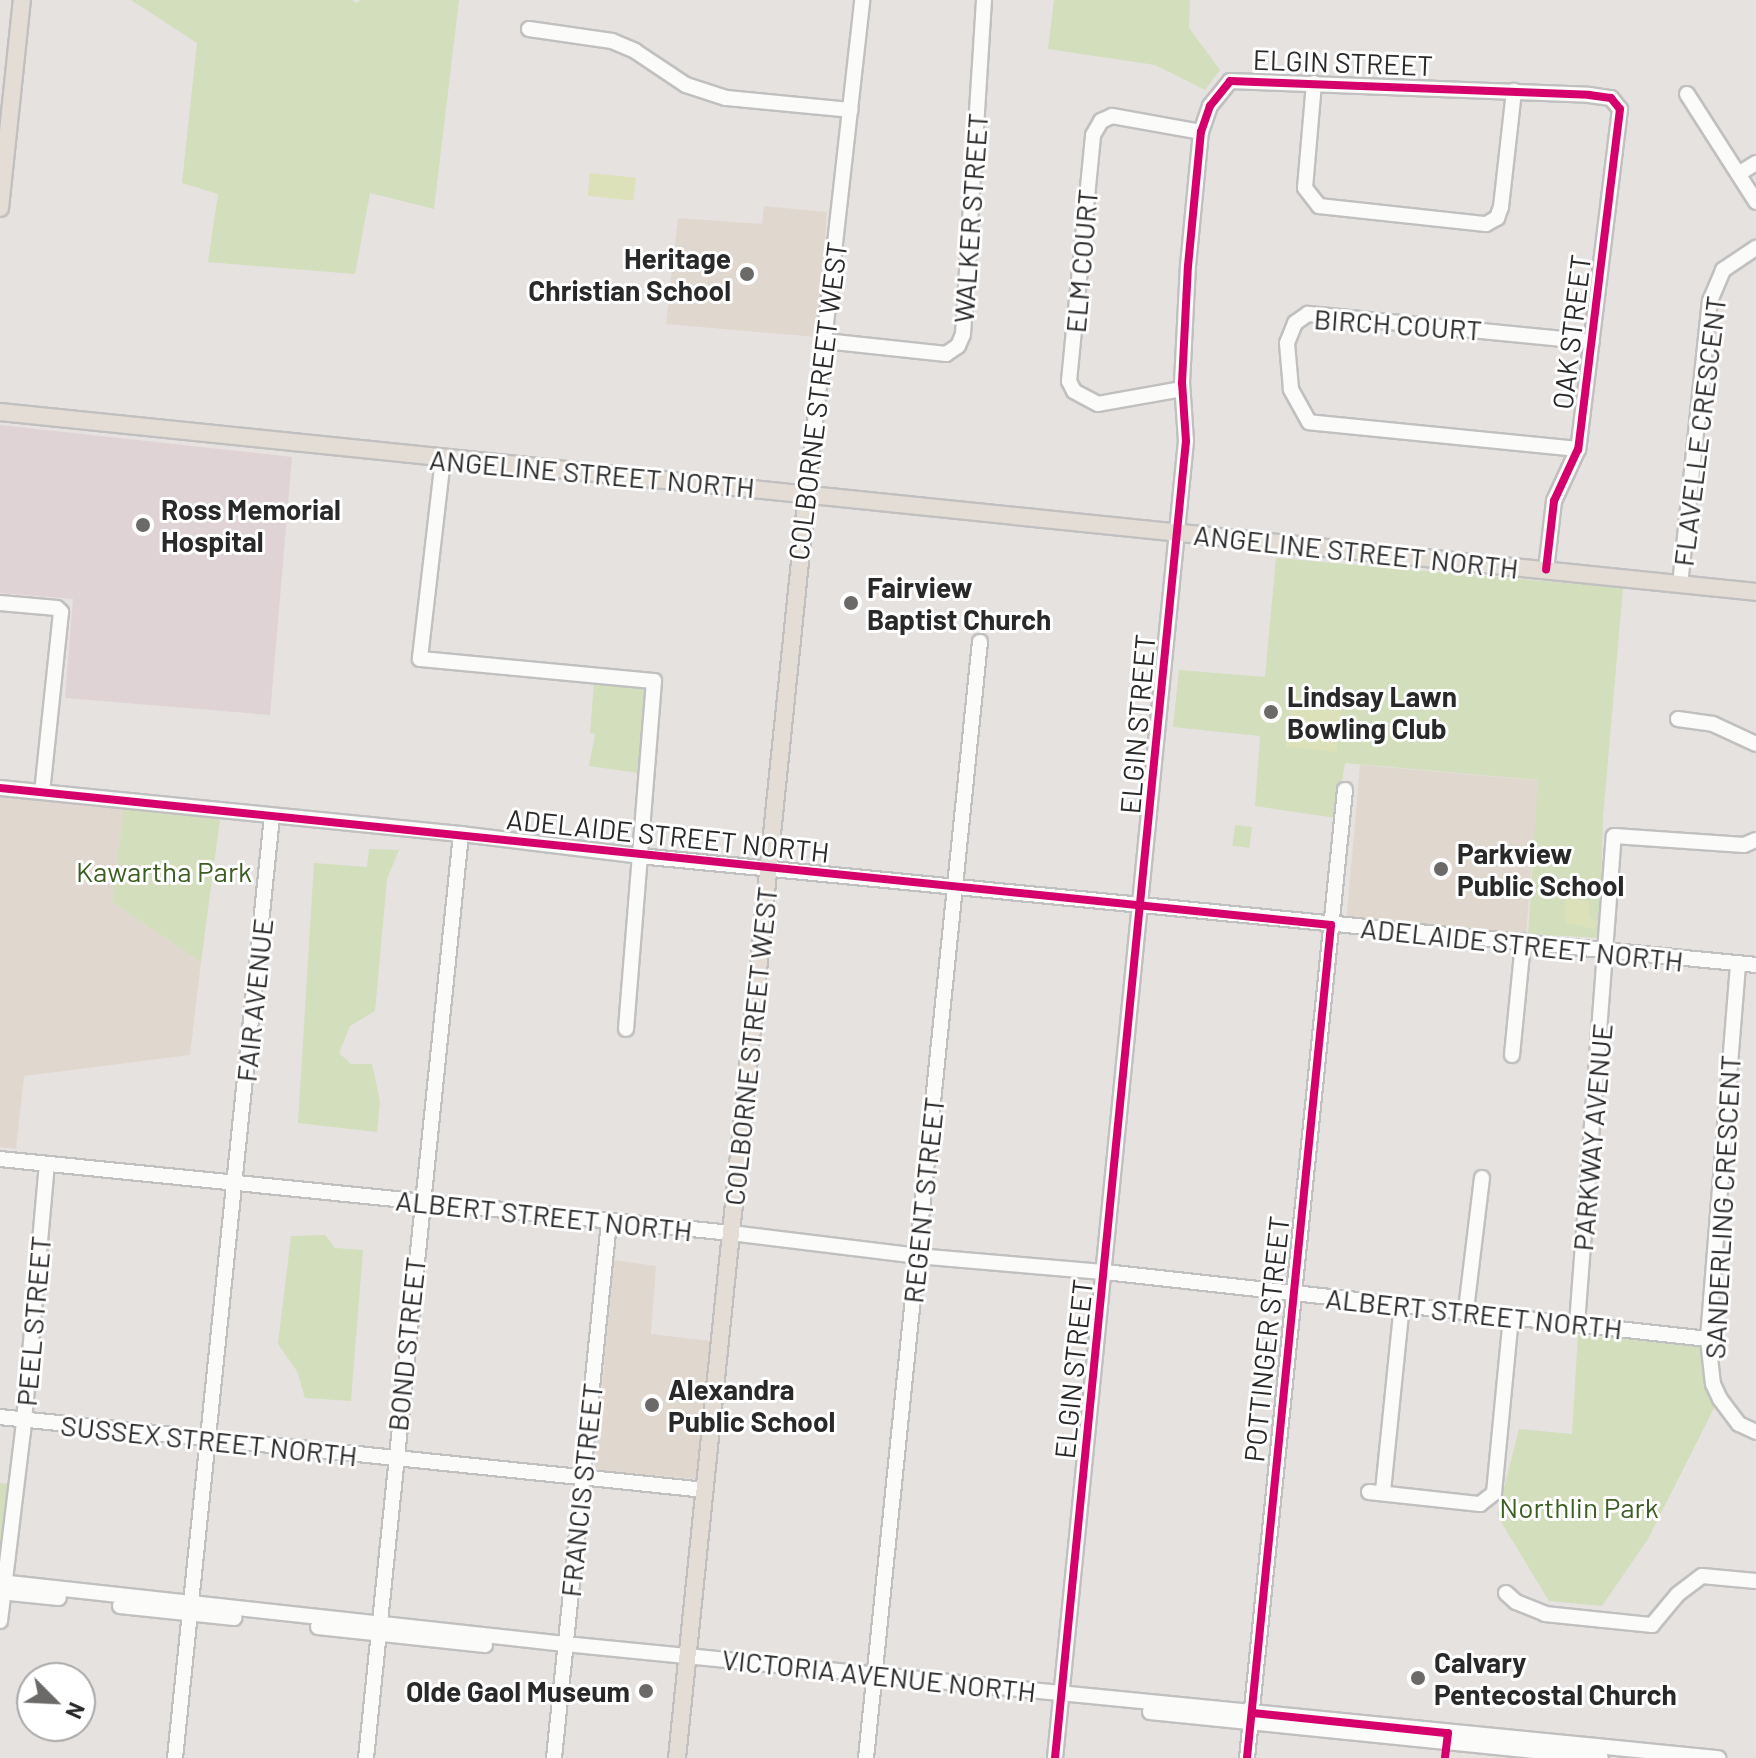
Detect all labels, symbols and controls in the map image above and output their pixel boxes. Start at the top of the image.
street label: ELGIN STREET [1252,42,1434,82]
street label: WALKER STREET [946,112,994,324]
street label: ELM COURT [1058,188,1104,334]
street label: COLBORNE STREET WEST [781,240,853,562]
place label: Heritage Christian School [528,241,731,307]
street label: OAK STREET [1545,253,1597,411]
marker: Heritage Christian School [738,265,756,283]
street label: FLAVELLE CRESCENT [1666,294,1732,568]
street label: BIRCH COURT [1313,301,1483,347]
street label: ANGELINE STREET NORTH [428,442,756,504]
place label: Ross Memorial Hospital [161,492,341,558]
marker: Ross Memorial Hospital [132,514,154,536]
street label: ANGELINE STREET NORTH [1192,517,1520,585]
place label: Fairview Baptist Church [867,570,1051,636]
marker: Fairview Baptist Church [842,594,860,612]
street label: ELGIN STREET [1112,633,1162,815]
place label: Lindsay Lawn Bowling Club [1287,679,1457,745]
marker: Lindsay Lawn Bowling Club [1262,703,1280,721]
street label: ADELAIDE STREET NORTH [505,801,831,869]
place label: Parkview Public School [1457,836,1624,902]
park label: Kawartha Park [76,854,252,888]
marker: Parkview Public School [1432,860,1450,878]
street label: COLBORNE STREET WEST [717,885,783,1207]
street label: ADELAIDE STREET NORTH [1359,910,1685,978]
street label: FAIR AVENUE [229,917,279,1083]
street label: PARKWAY AVENUE [1565,1022,1619,1252]
street label: SANDERLING CRESCENT [1697,1054,1747,1360]
street label: REGENT STREET [895,1095,951,1305]
street label: ALBERT STREET NORTH [394,1183,694,1247]
street label: POTTINGER STREET [1236,1214,1296,1464]
street label: PEEL STREET [9,1235,57,1407]
street label: BOND STREET [380,1255,432,1433]
street label: ELGIN STREET [1047,1278,1099,1460]
street label: ALBERT STREET NORTH [1324,1281,1624,1345]
place label: Alexandra Public School [668,1372,835,1438]
street label: FRANCIS STREET [553,1381,609,1599]
marker: Alexandra Public School [643,1396,661,1414]
street label: SUSSEX STREET NORTH [59,1408,359,1472]
park label: Northlin Park [1499,1490,1659,1524]
street label: VICTORIA AVENUE NORTH [720,1642,1038,1708]
place label: Calvary Pentecostal Church [1434,1645,1677,1711]
north arrow [16,1662,96,1742]
marker: Calvary Pentecostal Church [1409,1669,1427,1687]
place label: Olde Gaol Museum [406,1674,630,1708]
marker: Olde Gaol Museum [637,1682,655,1700]
text: N [61,1699,91,1723]

